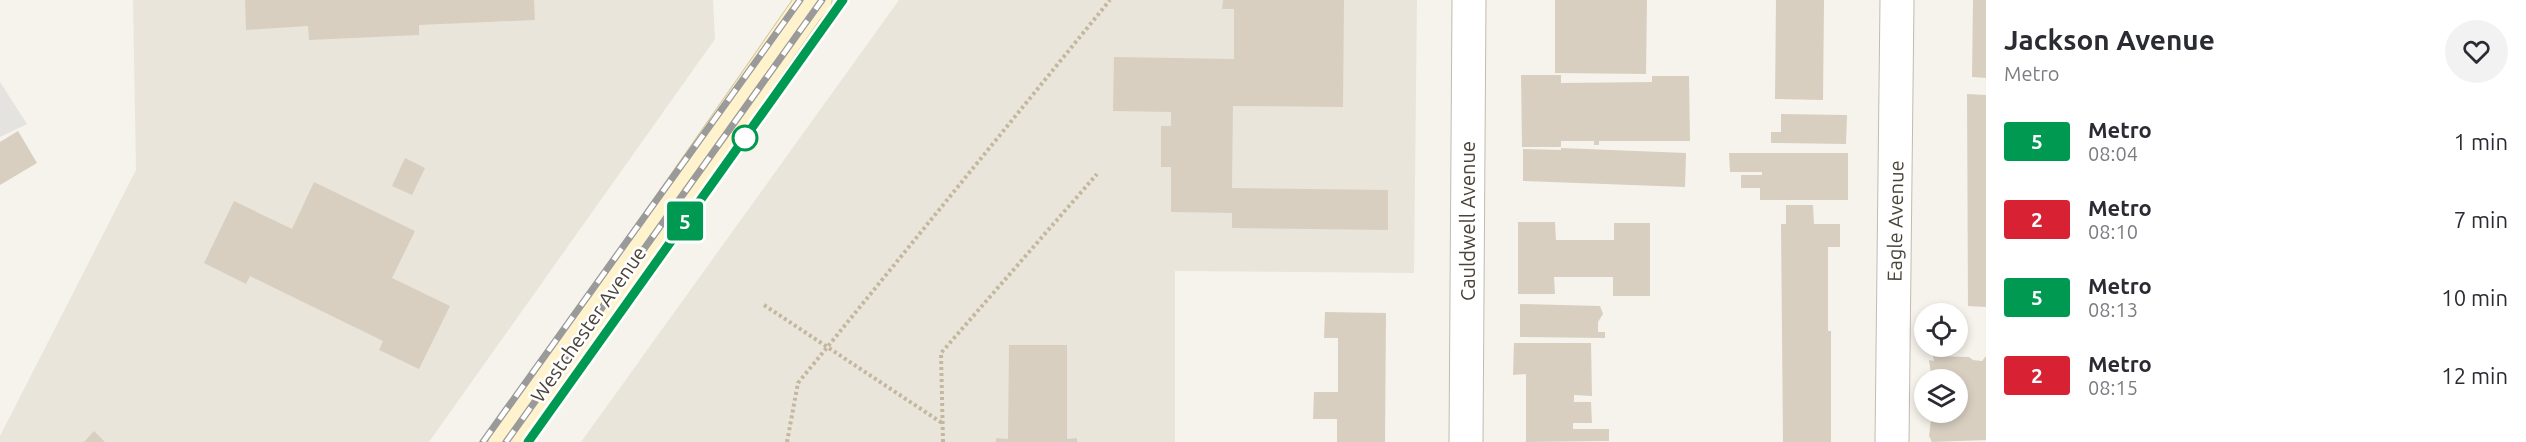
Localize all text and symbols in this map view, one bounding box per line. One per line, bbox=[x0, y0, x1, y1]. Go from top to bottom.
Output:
button: heart bbox=[2445, 20, 2508, 83]
text: Jackson Avenue bbox=[2004, 24, 2215, 55]
text: Metro bbox=[2004, 62, 2060, 85]
text: Metro bbox=[2088, 117, 2152, 142]
unlabelled marker bbox=[732, 125, 758, 151]
text: 5 bbox=[2031, 129, 2043, 153]
text: 1 min bbox=[2454, 129, 2508, 154]
street label: Cauldwell Avenue bbox=[1456, 141, 1479, 301]
text: 08:04 bbox=[2088, 142, 2138, 165]
street label: Eagle Avenue bbox=[1882, 160, 1908, 282]
text: Metro bbox=[2088, 195, 2152, 220]
line badge: 5 bbox=[666, 202, 704, 240]
text: 2 bbox=[2031, 207, 2043, 231]
text: 7 min bbox=[2454, 207, 2508, 232]
text: 5 bbox=[679, 209, 691, 233]
text: 08:10 bbox=[2088, 220, 2138, 243]
street label: Westchester Avenue bbox=[526, 242, 650, 406]
text: Metro bbox=[2088, 273, 2152, 298]
text: 5 bbox=[2031, 285, 2043, 309]
text: 10 min bbox=[2441, 285, 2508, 310]
text: 08:13 bbox=[2088, 298, 2138, 321]
map controls bbox=[1914, 303, 1968, 423]
button: locate bbox=[1914, 303, 1968, 357]
text: Metro bbox=[2088, 351, 2152, 376]
text: 2 bbox=[2031, 363, 2043, 387]
text: 12 min bbox=[2441, 363, 2508, 388]
button: layers bbox=[1914, 369, 1968, 423]
text: 08:15 bbox=[2088, 376, 2138, 399]

